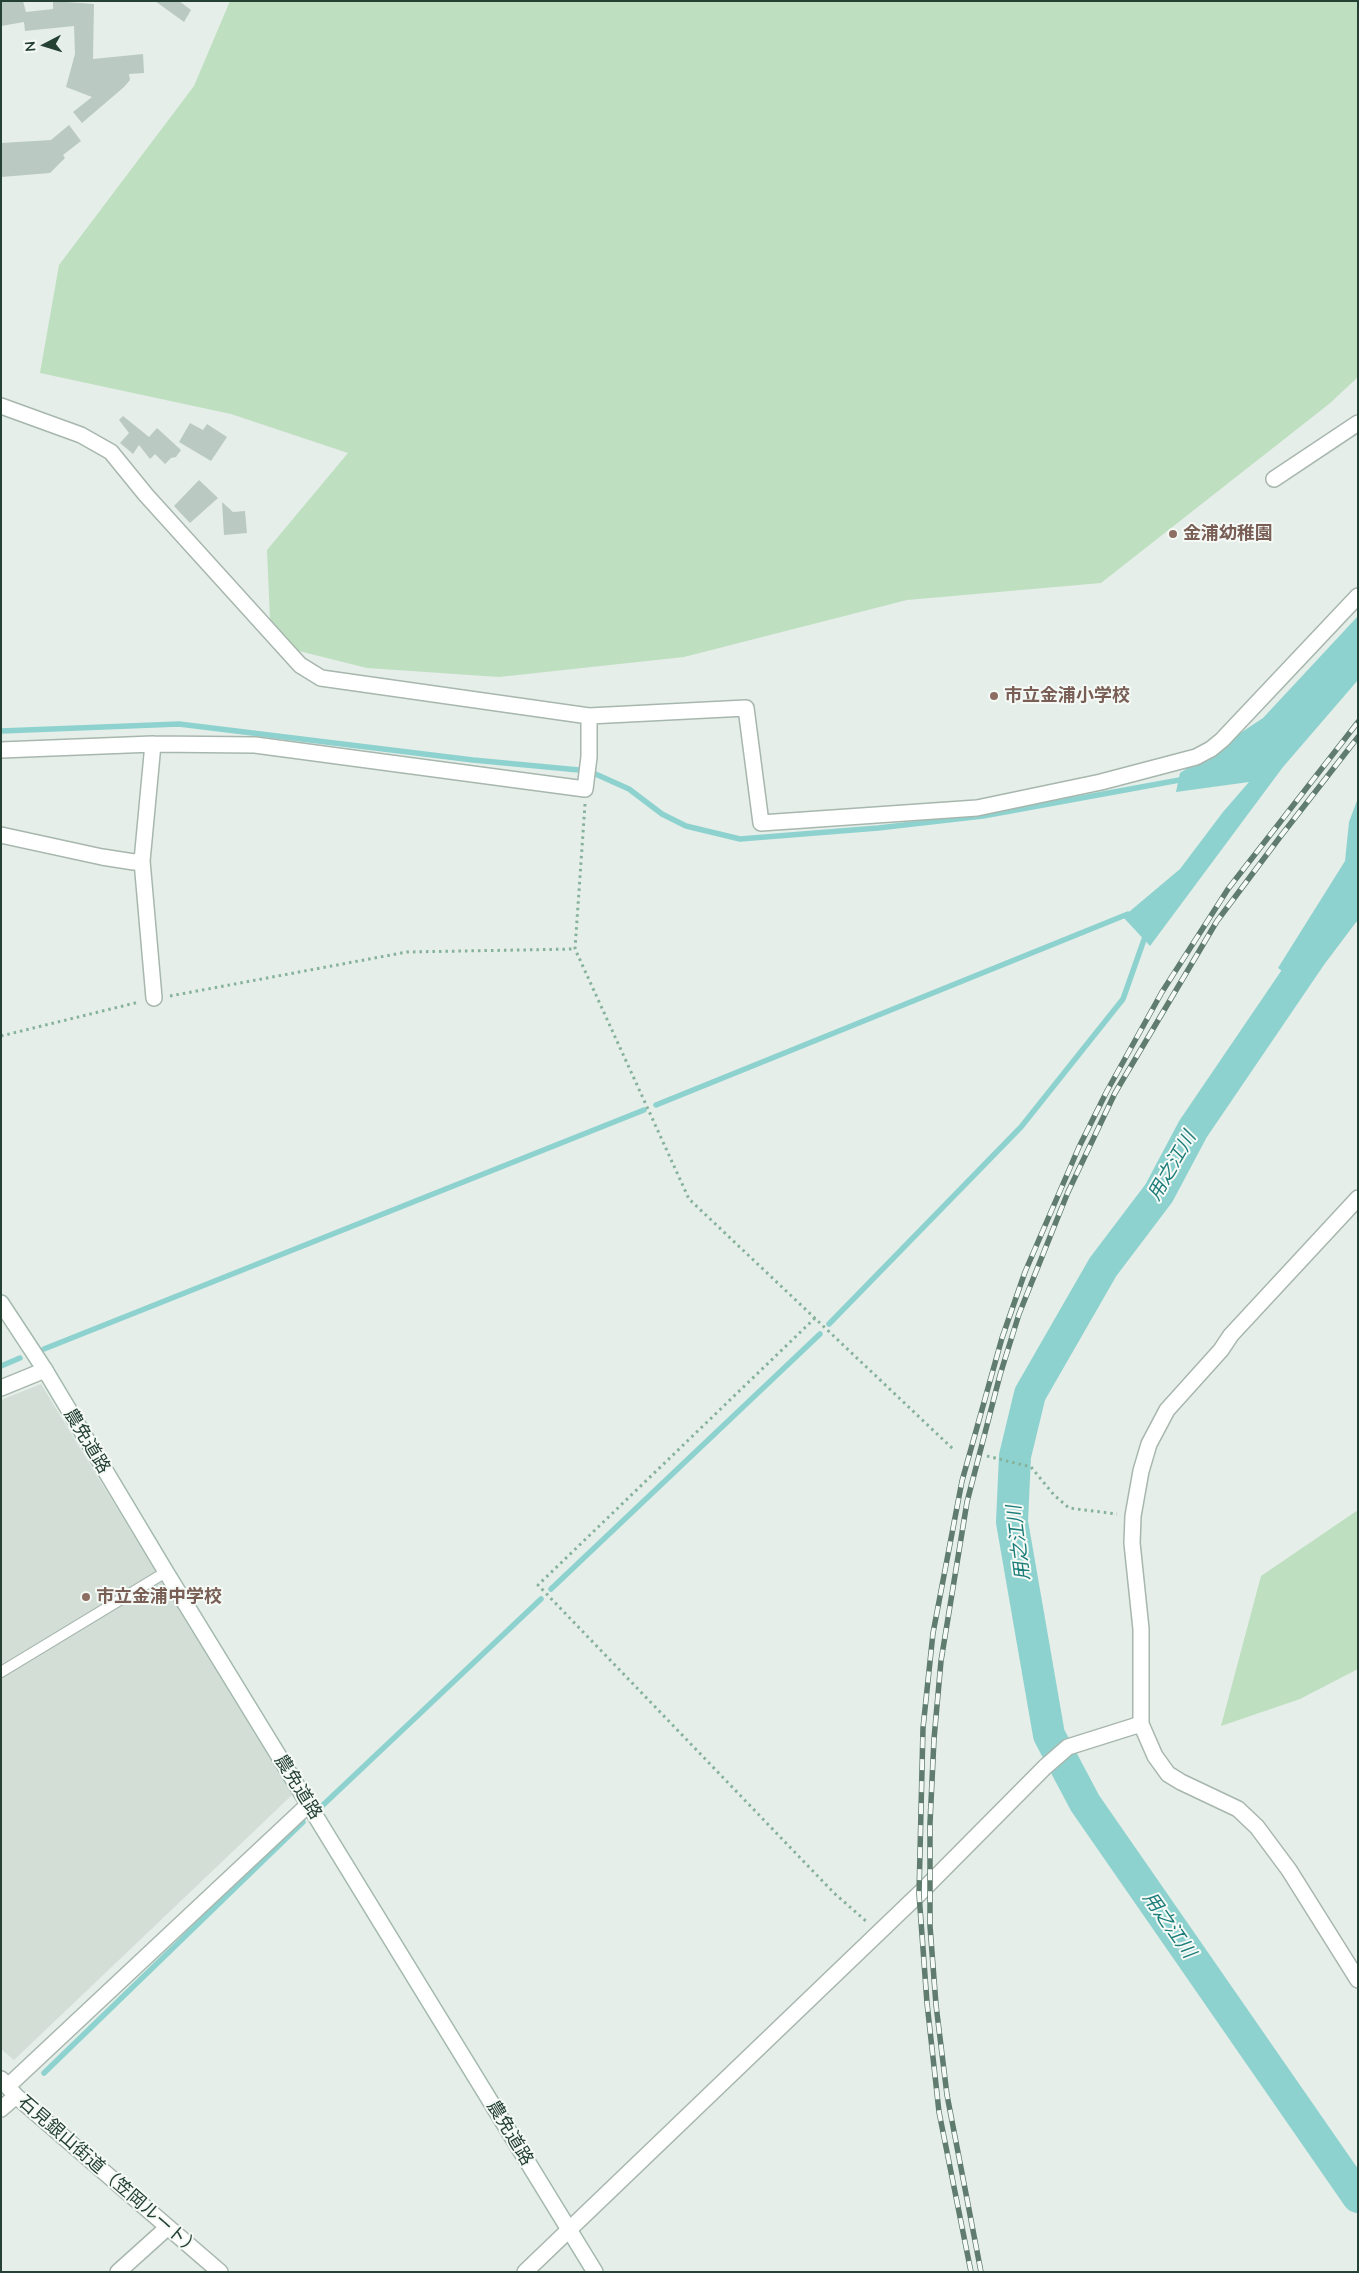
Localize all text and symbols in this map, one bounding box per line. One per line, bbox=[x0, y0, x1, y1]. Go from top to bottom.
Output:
north arrow bbox=[20, 20, 70, 70]
text: N bbox=[21, 40, 39, 52]
place label: 金浦幼稚園 bbox=[1183, 523, 1273, 545]
marker: 金浦幼稚園 bbox=[1167, 528, 1179, 540]
place label: 市立金浦小学校 bbox=[1004, 685, 1130, 707]
marker: 市立金浦小学校 bbox=[988, 690, 1000, 702]
water label: 用之江川 bbox=[1143, 1127, 1201, 1205]
street label: 農免道路 bbox=[59, 1405, 115, 1477]
water label: 用之江川 bbox=[1003, 1504, 1035, 1582]
place label: 市立金浦中学校 bbox=[96, 1586, 222, 1608]
marker: 市立金浦中学校 bbox=[80, 1591, 92, 1603]
street label: 農免道路 bbox=[270, 1751, 326, 1823]
water label: 用之江川 bbox=[1138, 1887, 1200, 1963]
street label: 石見銀山街道（笠岡ルート） bbox=[14, 2091, 204, 2261]
street label: 農免道路 bbox=[482, 2097, 538, 2169]

